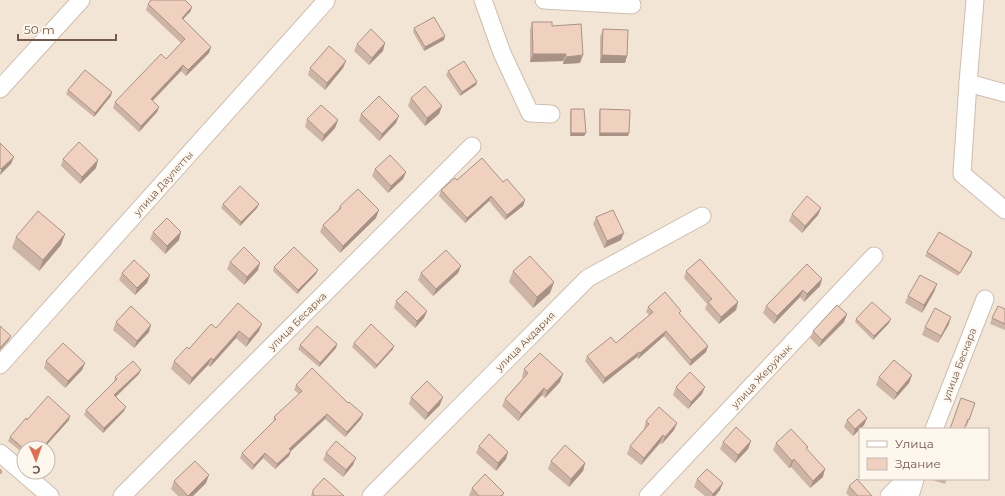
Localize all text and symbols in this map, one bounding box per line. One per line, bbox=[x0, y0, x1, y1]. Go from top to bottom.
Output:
scale bar bbox=[18, 16, 116, 42]
text: 50 m bbox=[24, 22, 55, 37]
street label: улица Даулетты bbox=[130, 148, 196, 219]
street label: улица Бесарка bbox=[265, 289, 329, 354]
street label: улица Акдария bbox=[492, 309, 558, 375]
street label: улица Бескара bbox=[939, 326, 979, 403]
street label: улица Жеруйык bbox=[728, 342, 794, 412]
legend bbox=[859, 428, 989, 480]
text: Улица bbox=[895, 436, 934, 451]
north arrow bbox=[16, 440, 56, 480]
text: Здание bbox=[895, 456, 941, 471]
text: С bbox=[32, 463, 41, 477]

